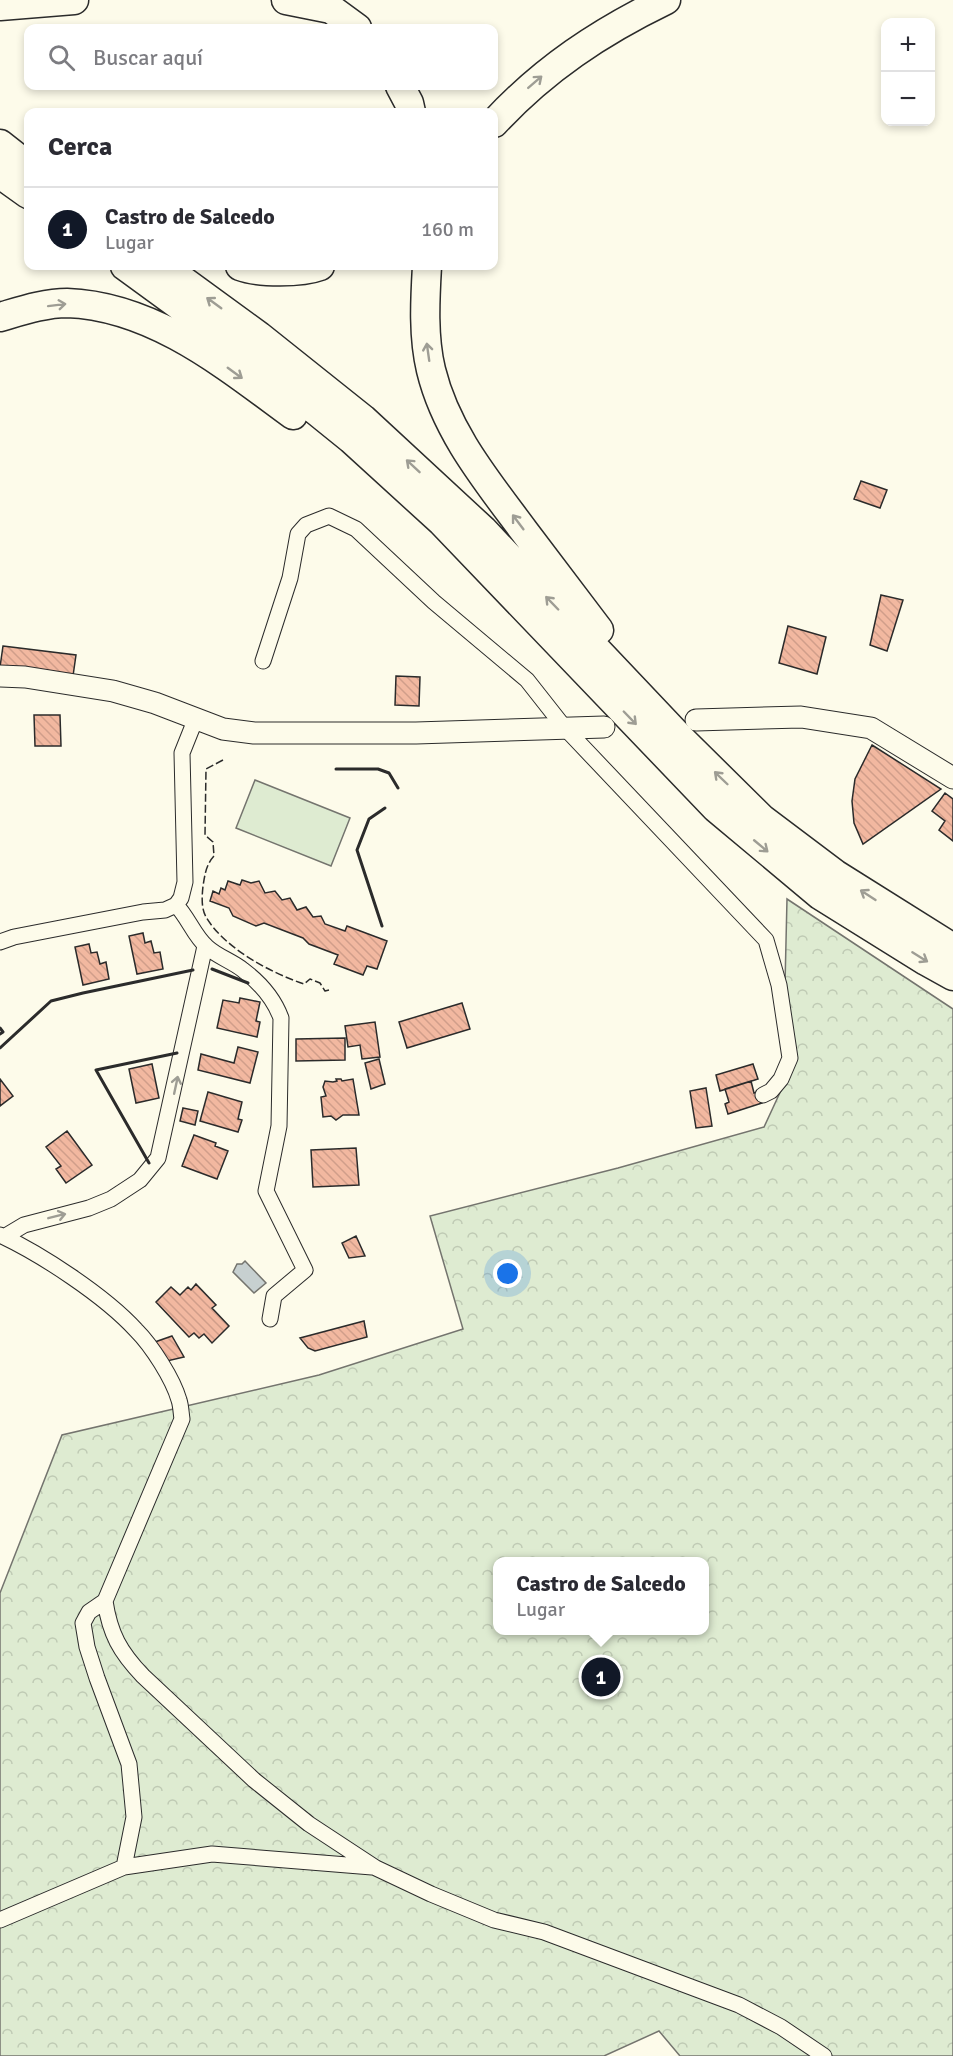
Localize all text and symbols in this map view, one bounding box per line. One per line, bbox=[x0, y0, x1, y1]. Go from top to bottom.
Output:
map controls bbox=[881, 18, 935, 126]
button: + bbox=[881, 18, 935, 72]
search box bbox=[24, 24, 498, 90]
icon: search bbox=[45, 41, 78, 74]
text: Buscar aquí bbox=[93, 44, 203, 71]
button: − bbox=[881, 72, 935, 126]
one-way arrow bbox=[527, 75, 542, 89]
text: Cerca bbox=[48, 131, 112, 163]
text: Castro de Salcedo bbox=[105, 203, 275, 230]
text: 1 bbox=[62, 217, 73, 242]
text: 160 m bbox=[421, 217, 474, 242]
text: Lugar bbox=[105, 230, 154, 255]
one-way arrow bbox=[206, 297, 222, 310]
one-way arrow bbox=[46, 299, 66, 310]
one-way arrow bbox=[423, 343, 434, 363]
one-way arrow bbox=[227, 367, 243, 379]
one-way arrow bbox=[406, 459, 421, 473]
one-way arrow bbox=[511, 515, 524, 531]
one-way arrow bbox=[545, 596, 559, 611]
one-way arrow bbox=[623, 710, 637, 725]
one-way arrow bbox=[713, 771, 728, 786]
one-way arrow bbox=[753, 839, 769, 852]
one-way arrow bbox=[860, 888, 877, 900]
one-way arrow bbox=[911, 952, 928, 964]
one-way arrow bbox=[171, 1075, 182, 1095]
one-way arrow bbox=[48, 1209, 67, 1221]
your location bbox=[493, 1259, 522, 1288]
popup bbox=[493, 1557, 709, 1635]
text: Castro de Salcedo bbox=[516, 1570, 686, 1597]
text: Lugar bbox=[516, 1597, 565, 1622]
pin: 1 bbox=[582, 1654, 620, 1700]

